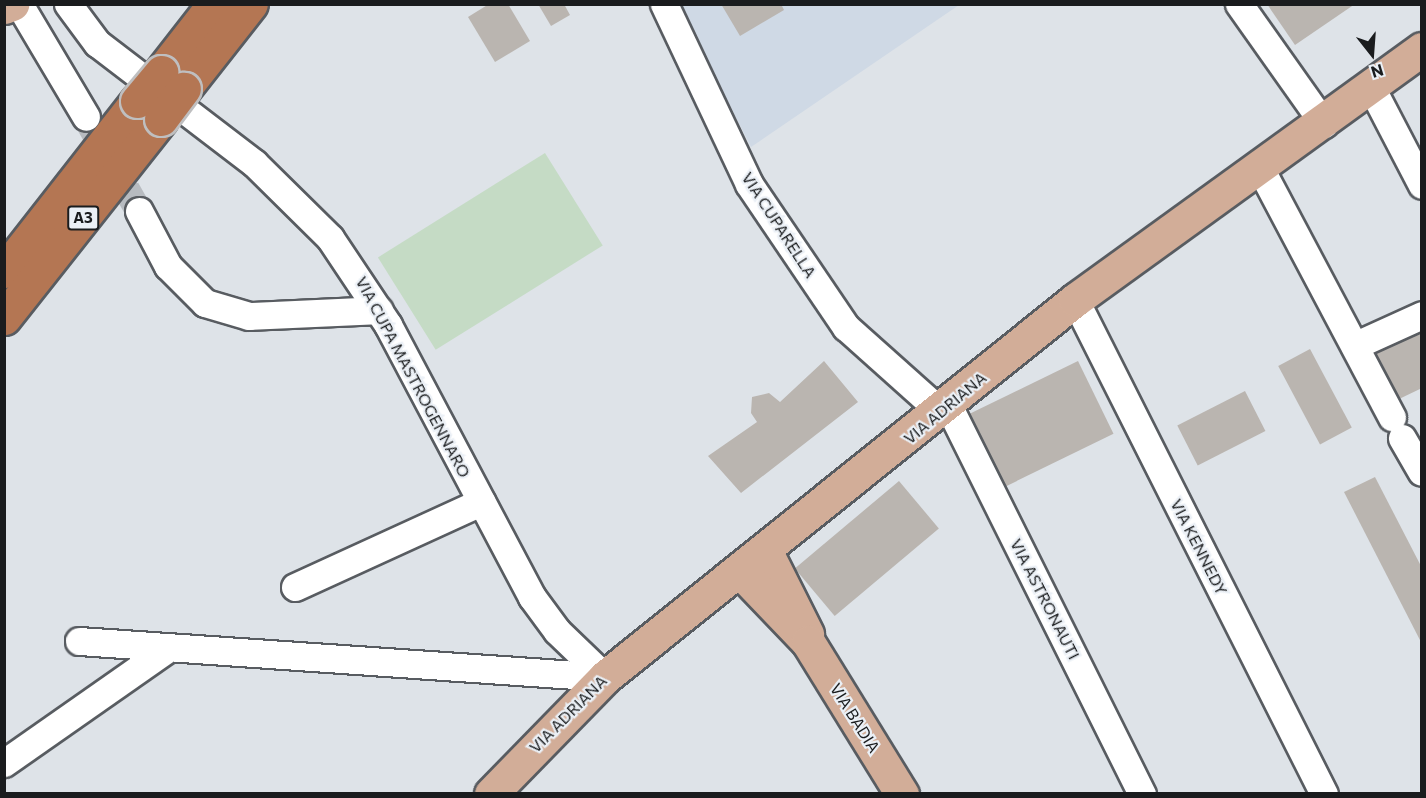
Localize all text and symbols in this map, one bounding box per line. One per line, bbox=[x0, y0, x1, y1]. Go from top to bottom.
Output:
north arrow bbox=[1342, 24, 1402, 84]
text: N bbox=[1369, 61, 1386, 83]
street label: VIA CUPARELLA bbox=[738, 169, 820, 281]
road number: A3 bbox=[66, 206, 100, 230]
street label: VIA CUPA MASTROGENNARO bbox=[352, 273, 474, 481]
street label: VIA ADRIANA bbox=[900, 368, 990, 448]
street label: VIA KENNEDY bbox=[1167, 496, 1231, 598]
street label: VIA ASTRONAUTI bbox=[1006, 536, 1084, 662]
street label: VIA ADRIANA bbox=[525, 671, 611, 757]
street label: VIA BADIA bbox=[826, 680, 884, 756]

